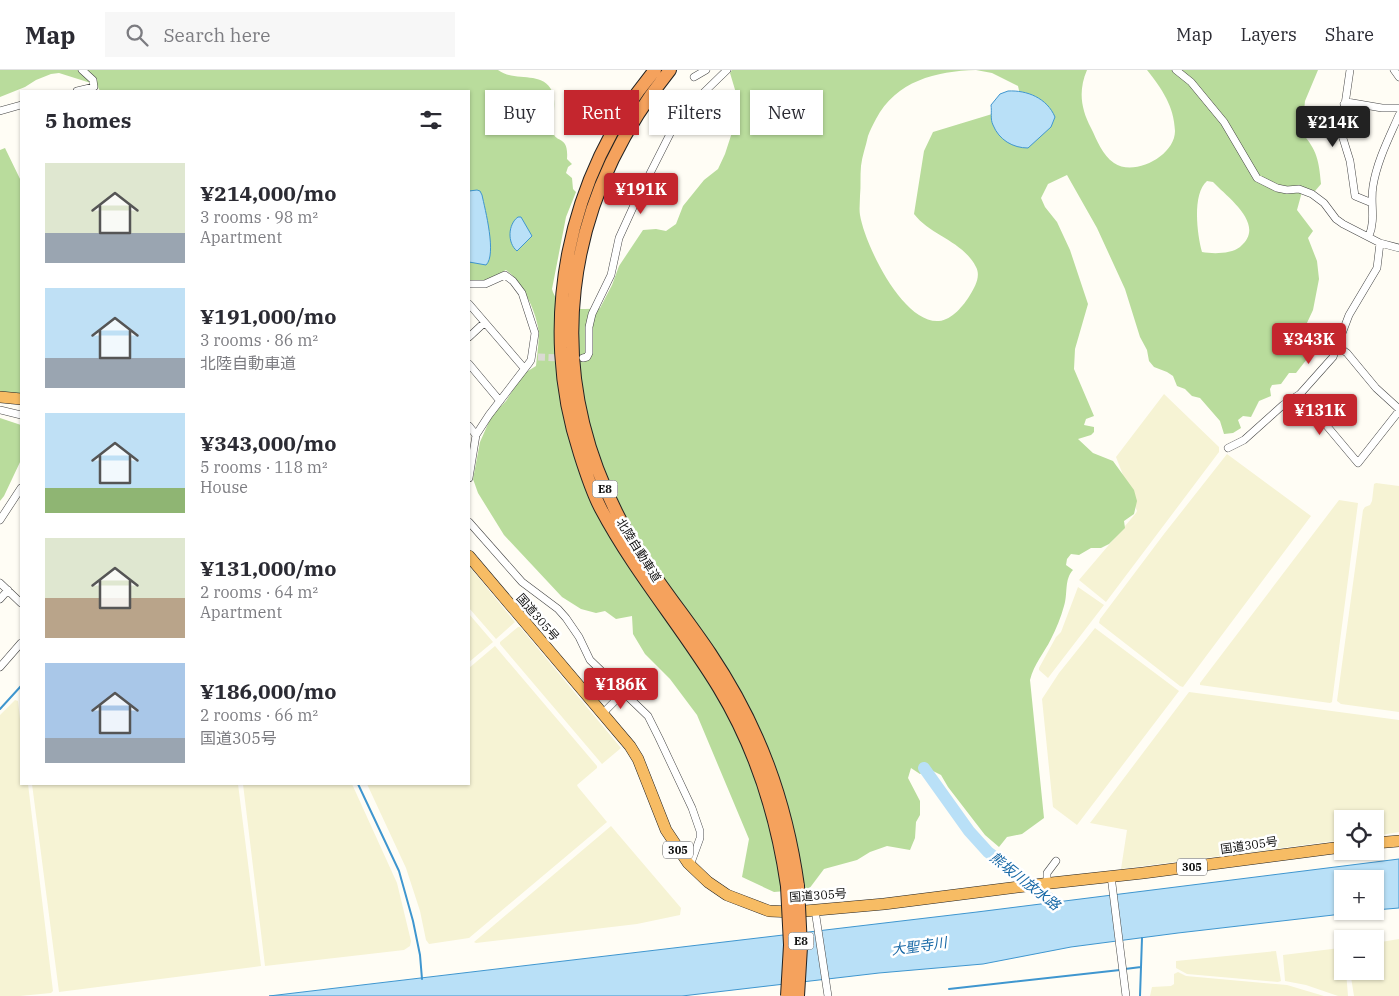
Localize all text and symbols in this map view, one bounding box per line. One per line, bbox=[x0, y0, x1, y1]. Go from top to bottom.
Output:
search box bbox=[105, 12, 455, 57]
text: Map bbox=[25, 19, 75, 51]
icon: search bbox=[123, 21, 151, 49]
text: Search here bbox=[163, 23, 270, 47]
text: Map bbox=[1176, 23, 1213, 46]
text: Layers bbox=[1241, 23, 1297, 46]
text: Share bbox=[1325, 23, 1374, 46]
chip: Buy bbox=[485, 90, 554, 135]
chip: Rent bbox=[564, 90, 639, 135]
chip: Filters bbox=[649, 90, 740, 135]
chip: New bbox=[750, 90, 823, 135]
text: 5 homes bbox=[45, 106, 131, 134]
icon: filters bbox=[417, 106, 445, 134]
pin: ¥214K bbox=[1298, 106, 1368, 148]
text: ¥214K bbox=[1307, 112, 1359, 132]
pin: ¥191K bbox=[606, 172, 676, 215]
text: ¥214,000/mo bbox=[200, 179, 336, 207]
text: ¥191K bbox=[615, 179, 667, 199]
icon: home bbox=[85, 183, 145, 243]
text: 3 rooms · 98 m² bbox=[200, 207, 318, 227]
text: Apartment bbox=[200, 227, 282, 247]
text: ¥191,000/mo bbox=[200, 302, 336, 330]
icon: home bbox=[85, 308, 145, 368]
pin: ¥343K bbox=[1274, 322, 1344, 365]
text: ¥343K bbox=[1283, 329, 1335, 349]
text: 3 rooms · 86 m² bbox=[200, 330, 318, 350]
text: 北陸自動車道 bbox=[200, 353, 296, 373]
pin: ¥131K bbox=[1285, 394, 1355, 436]
text: ¥131K bbox=[1294, 400, 1346, 420]
text: ¥343,000/mo bbox=[200, 429, 336, 457]
icon: home bbox=[85, 433, 145, 493]
text: 5 rooms · 118 m² bbox=[200, 457, 328, 477]
text: House bbox=[200, 477, 248, 497]
road number: E8 bbox=[592, 480, 618, 498]
street label: 北陸自動車道 bbox=[614, 515, 664, 585]
text: ¥131,000/mo bbox=[200, 554, 336, 582]
icon: home bbox=[85, 558, 145, 618]
text: 2 rooms · 64 m² bbox=[200, 582, 318, 602]
street label: 国道305号 bbox=[513, 590, 563, 644]
text: Apartment bbox=[200, 602, 282, 622]
pin: ¥186K bbox=[586, 668, 656, 710]
text: ¥186K bbox=[595, 674, 647, 694]
text: ¥186,000/mo bbox=[200, 677, 336, 705]
icon: home bbox=[85, 683, 145, 743]
text: 2 rooms · 66 m² bbox=[200, 705, 318, 725]
text: 国道305号 bbox=[200, 728, 277, 748]
map controls bbox=[1334, 810, 1384, 980]
button: locate bbox=[1334, 810, 1384, 860]
street label: 国道305号 bbox=[1219, 834, 1279, 856]
road number: 305 bbox=[663, 842, 693, 858]
water label: 熊坂川放水路 bbox=[986, 848, 1064, 915]
road number: 305 bbox=[1177, 859, 1207, 876]
button: + bbox=[1334, 870, 1384, 920]
street label: 国道305号 bbox=[789, 886, 847, 904]
button: − bbox=[1334, 930, 1384, 980]
road number: E8 bbox=[788, 932, 814, 949]
water label: 大聖寺川 bbox=[890, 933, 950, 959]

